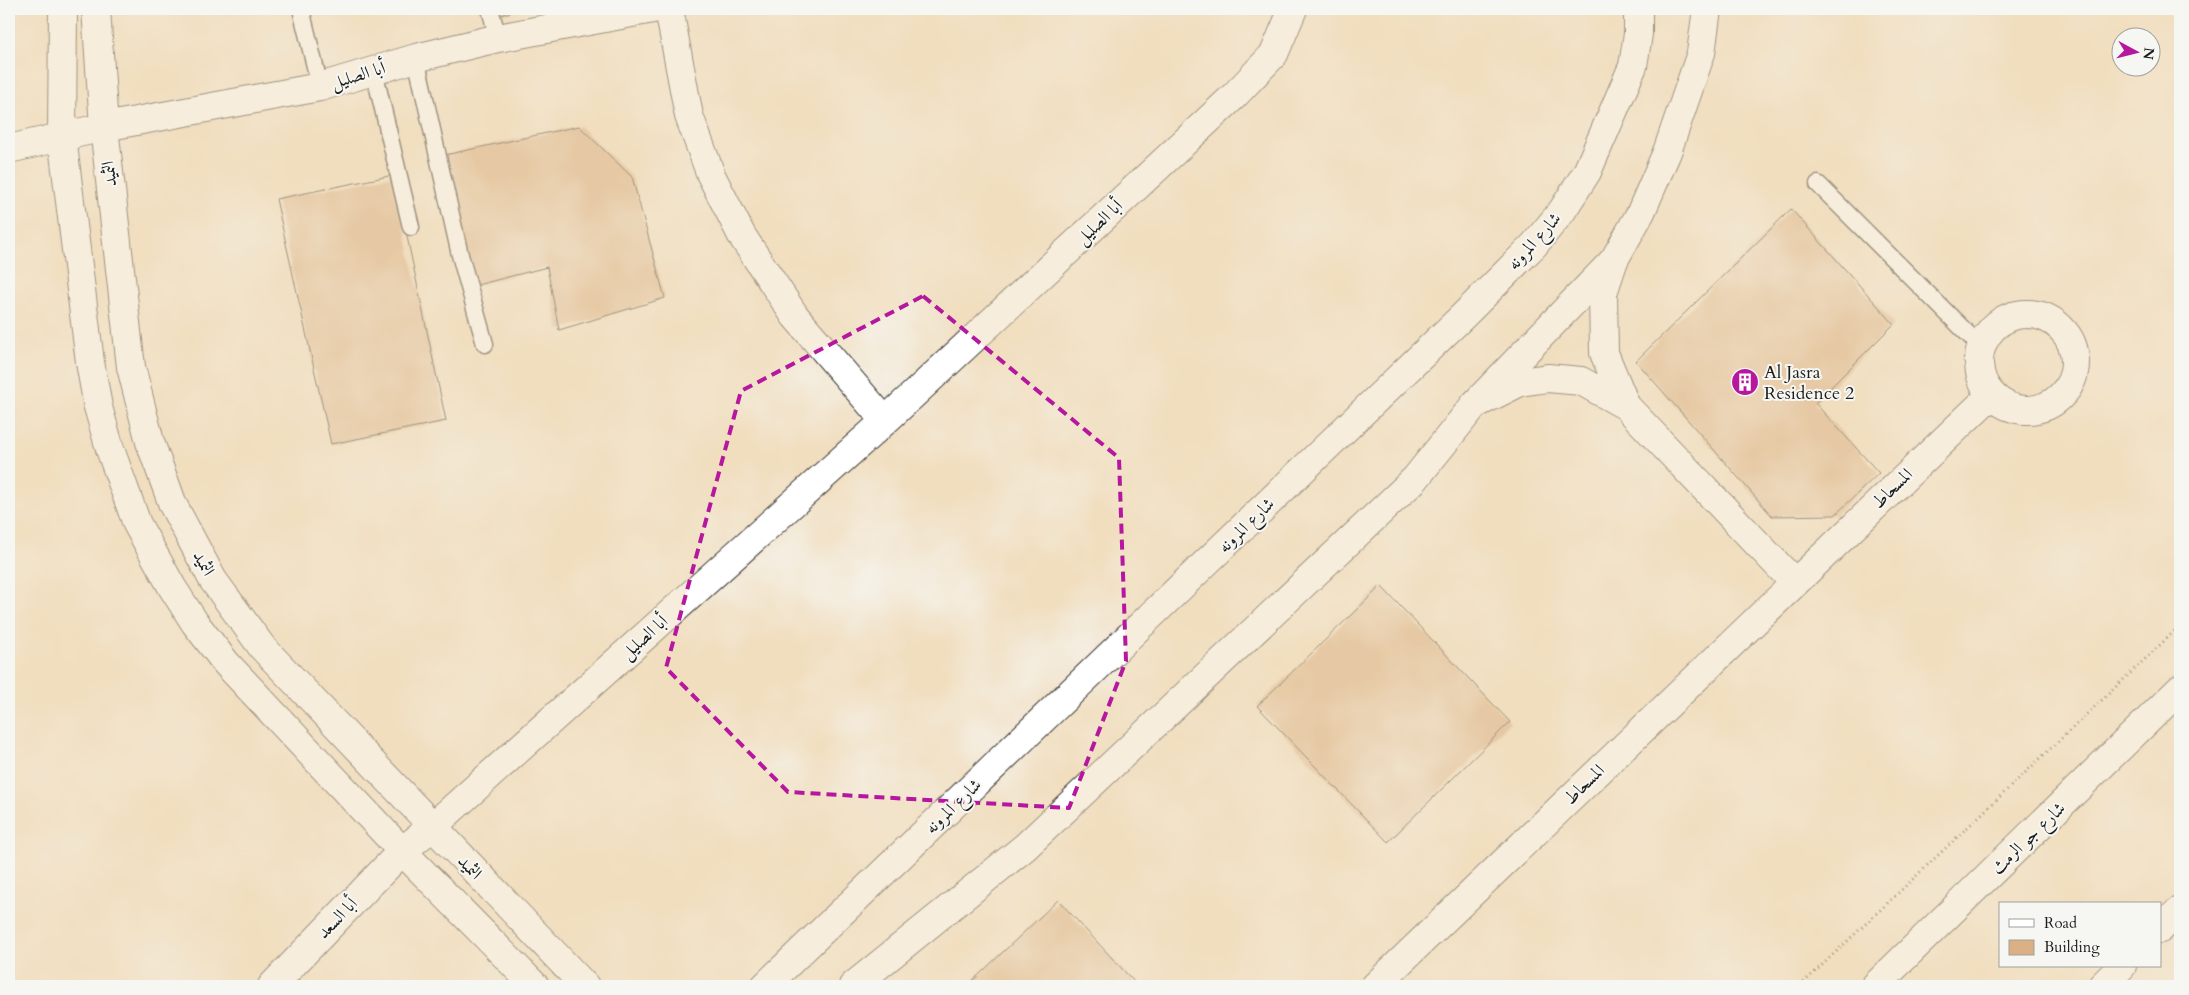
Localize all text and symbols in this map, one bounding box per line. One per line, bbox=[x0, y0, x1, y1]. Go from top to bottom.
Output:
north arrow bbox=[2112, 28, 2162, 78]
text: N bbox=[2138, 46, 2159, 61]
street label: أبا الصليل bbox=[327, 54, 389, 96]
street label: الثميد bbox=[96, 160, 123, 188]
street label: أبا الصليل bbox=[1070, 193, 1129, 251]
street label: شارع المرونه bbox=[1502, 207, 1569, 277]
place label: Al Jasra Residence 2 bbox=[1764, 360, 1854, 406]
building icon: Al Jasra Residence 2 bbox=[1730, 367, 1760, 397]
street label: المسحاط bbox=[1866, 462, 1919, 514]
street label: شارع المرونه bbox=[1212, 492, 1282, 560]
street label: الثميد bbox=[186, 546, 221, 581]
street label: أبا الصليل bbox=[614, 608, 674, 665]
street label: المسحاط bbox=[1558, 758, 1611, 810]
street label: شارع المرونه bbox=[919, 773, 989, 841]
street label: شارع جو الرمث bbox=[1986, 796, 2073, 882]
street label: الثميد bbox=[452, 849, 488, 885]
street label: أبا السعد bbox=[311, 891, 364, 945]
legend bbox=[1999, 902, 2162, 968]
text: Road bbox=[2044, 913, 2077, 933]
text: Building bbox=[2044, 937, 2100, 957]

